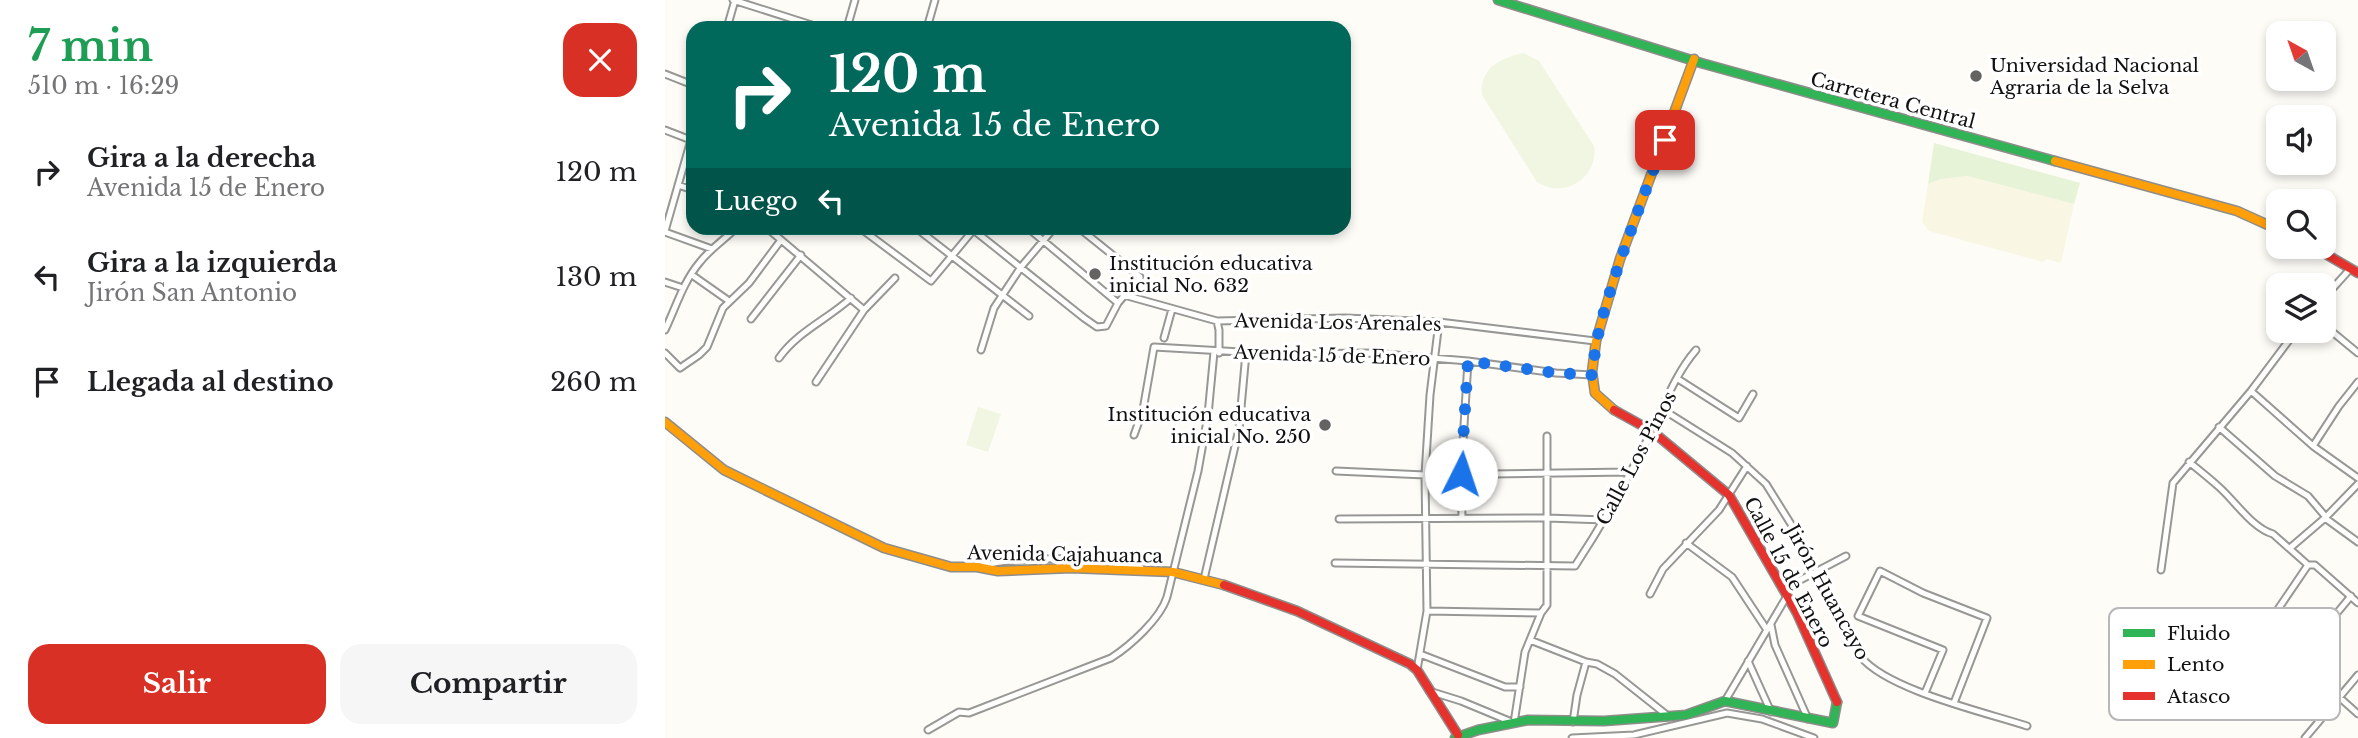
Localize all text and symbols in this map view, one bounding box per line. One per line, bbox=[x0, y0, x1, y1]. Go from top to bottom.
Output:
text: 7 min bbox=[28, 20, 153, 72]
north arrow bbox=[2266, 21, 2336, 91]
map controls bbox=[2266, 21, 2336, 343]
button: close bbox=[563, 23, 637, 97]
text: 120 m bbox=[829, 44, 987, 105]
icon: right bbox=[714, 49, 805, 140]
place label: Universidad Nacional Agraria de la Selva bbox=[1989, 54, 2199, 99]
street label: Carretera Central bbox=[1808, 67, 1978, 134]
marker: Universidad Nacional Agraria de la Selva bbox=[1968, 68, 1984, 84]
text: 510 m · 16:29 bbox=[28, 72, 179, 100]
text: Avenida 15 de Enero bbox=[829, 105, 1160, 145]
button: sound bbox=[2266, 105, 2336, 175]
pin bbox=[1635, 110, 1695, 170]
icon: arrive bbox=[1646, 121, 1684, 159]
text: Gira a la derecha bbox=[87, 142, 316, 174]
icon: right bbox=[28, 153, 66, 191]
text: 120 m bbox=[555, 156, 637, 188]
text: Avenida 15 de Enero bbox=[87, 174, 325, 202]
icon: left bbox=[812, 182, 850, 220]
text: Luego bbox=[714, 185, 798, 217]
button: search bbox=[2266, 189, 2336, 259]
text: Gira a la izquierda bbox=[87, 247, 337, 279]
place label: Institución educativa inicial No. 632 bbox=[1109, 252, 1313, 297]
icon: left bbox=[28, 258, 66, 296]
text: 130 m bbox=[555, 261, 637, 293]
marker: Institución educativa inicial No. 632 bbox=[1087, 266, 1103, 282]
button: layers bbox=[2266, 273, 2336, 343]
text: Jirón San Antonio bbox=[87, 279, 297, 307]
street label: Avenida Los Arenales bbox=[1233, 309, 1442, 336]
street label: Avenida 15 de Enero bbox=[1232, 341, 1431, 370]
icon: arrive bbox=[28, 363, 66, 401]
text: Llegada al destino bbox=[87, 366, 334, 398]
text: 260 m bbox=[550, 366, 637, 398]
street label: Calle Los Pinos bbox=[1591, 387, 1681, 529]
place label: Institución educativa inicial No. 250 bbox=[1108, 403, 1311, 448]
marker: Institución educativa inicial No. 250 bbox=[1317, 417, 1333, 433]
position arrow bbox=[1424, 437, 1498, 511]
street label: Calle 15 de Enero bbox=[1739, 493, 1838, 652]
street label: Jirón Huancayo bbox=[1779, 518, 1874, 664]
street label: Avenida Cajahuanca bbox=[966, 541, 1164, 568]
legend bbox=[2109, 608, 2340, 720]
text: Fluido bbox=[2167, 622, 2230, 645]
button: Salir bbox=[28, 644, 326, 724]
button: Compartir bbox=[340, 644, 637, 724]
text: Lento bbox=[2167, 653, 2224, 676]
text: Atasco bbox=[2166, 685, 2231, 708]

